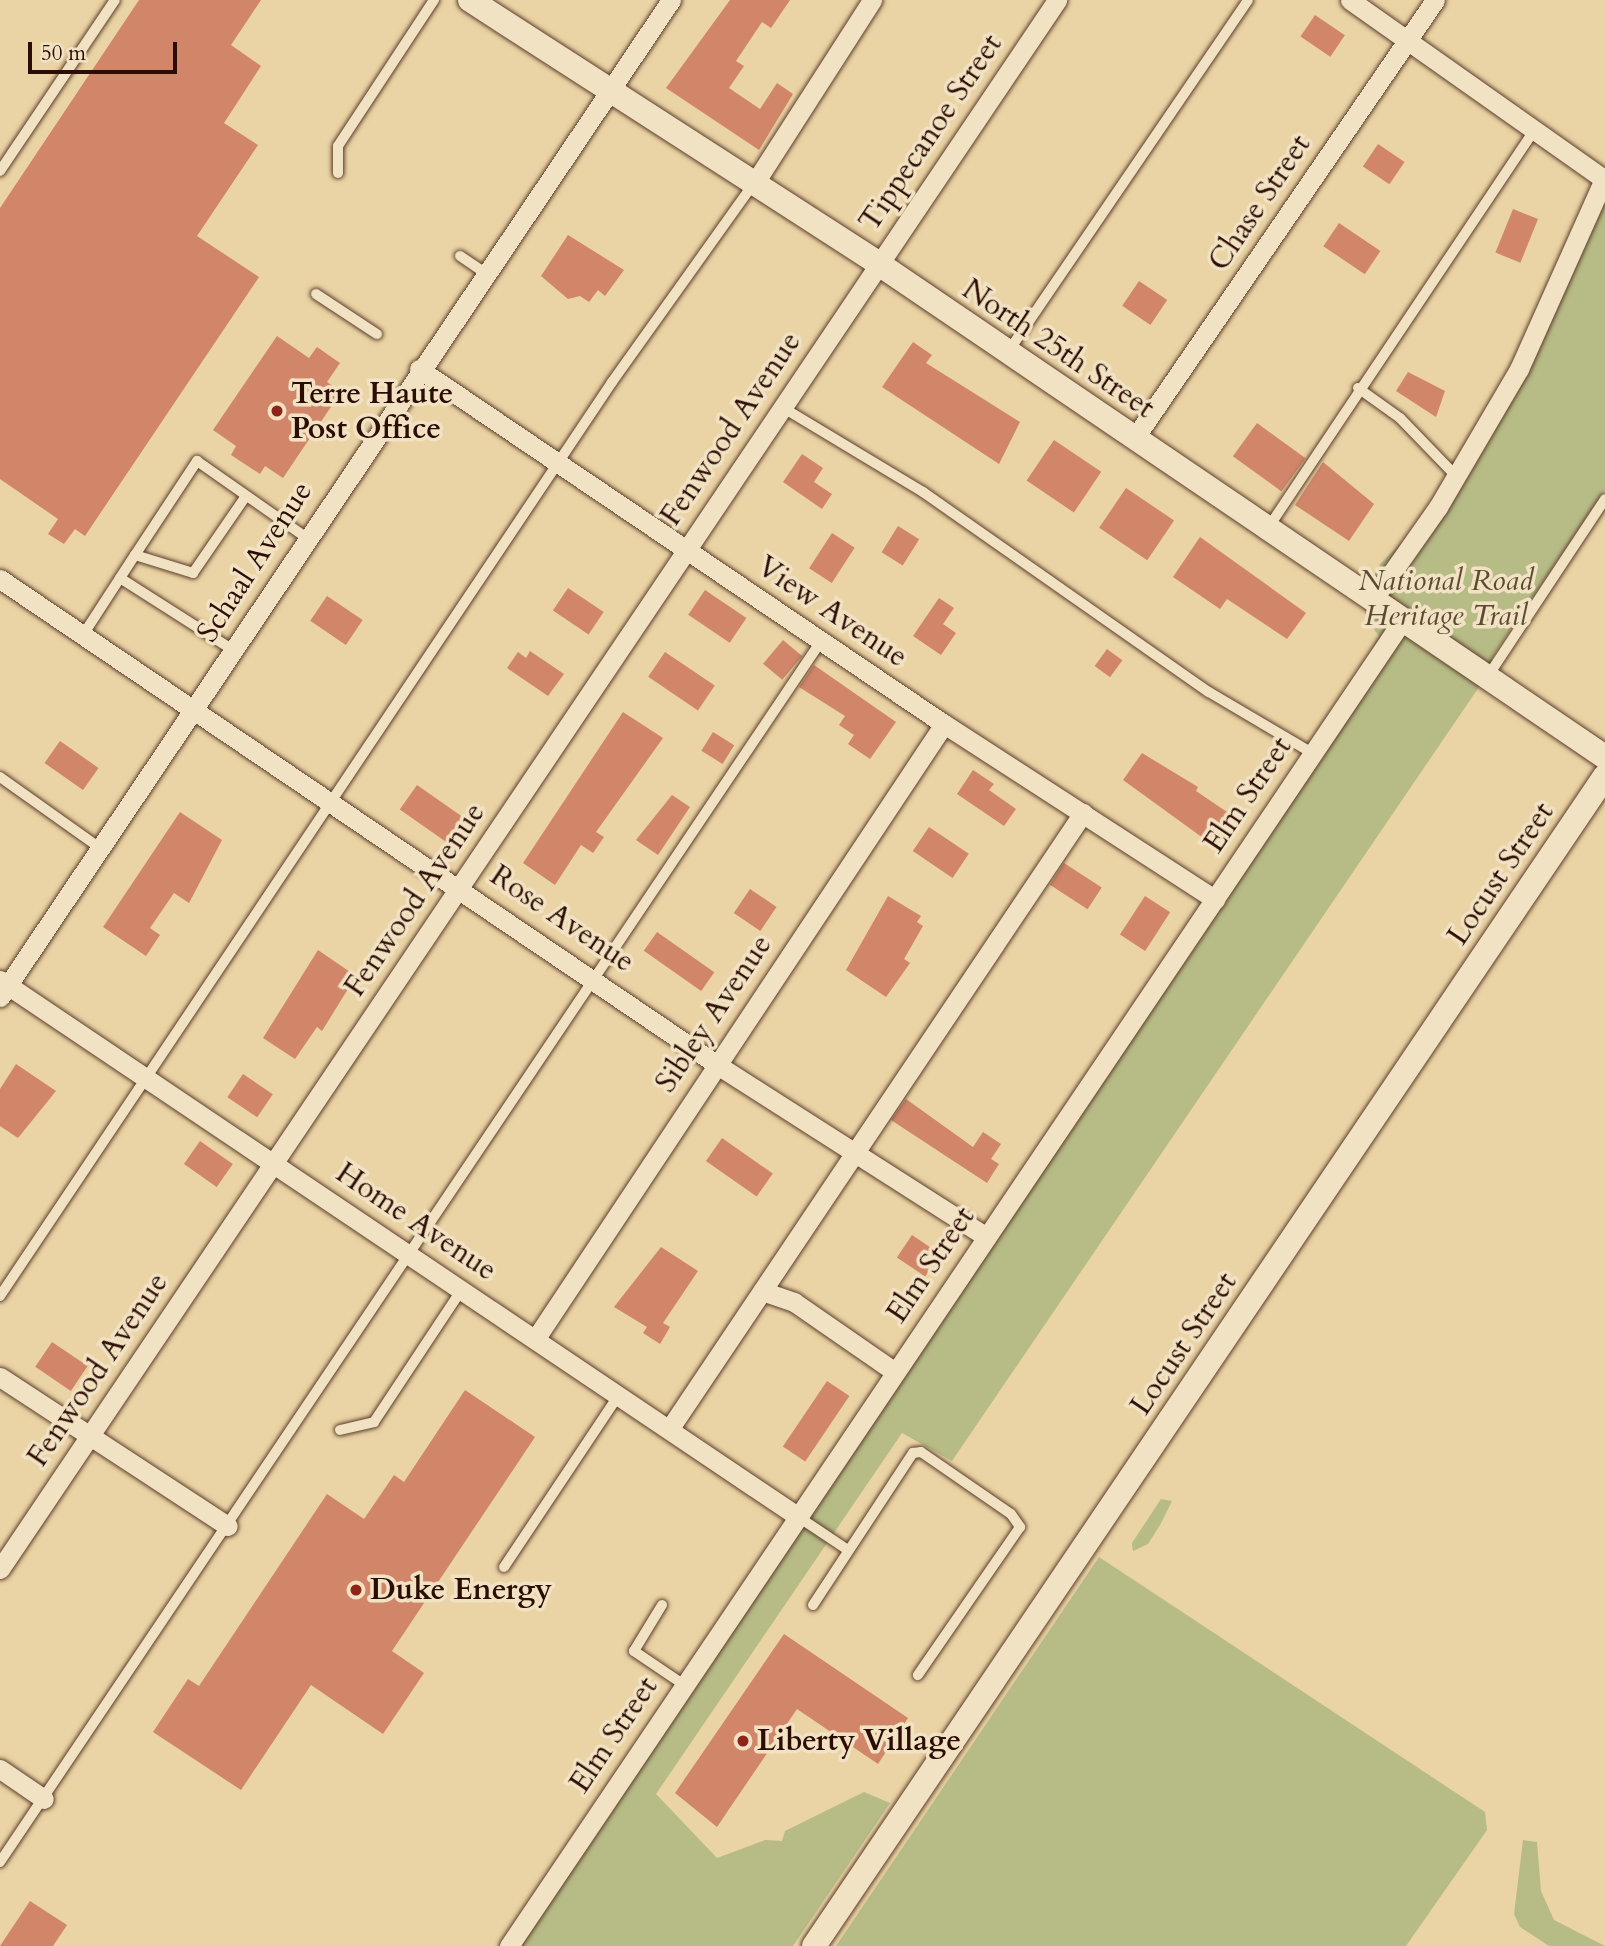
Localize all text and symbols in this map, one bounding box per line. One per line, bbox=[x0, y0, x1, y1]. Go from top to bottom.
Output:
scale bar bbox=[32, 28, 180, 72]
street label: Tippecanoe Street bbox=[852, 28, 1010, 238]
text: 50 m bbox=[41, 39, 86, 68]
street label: Chase Street bbox=[1201, 128, 1319, 278]
street label: North 25th Street bbox=[955, 272, 1161, 426]
street label: Fenwood Avenue bbox=[653, 325, 809, 533]
place label: Terre Haute Post Office bbox=[291, 376, 453, 446]
marker: Terre Haute Post Office bbox=[269, 403, 285, 419]
street label: Schaal Avenue bbox=[190, 475, 320, 649]
street label: View Avenue bbox=[750, 549, 914, 675]
park label: National Road Heritage Trail bbox=[1359, 563, 1533, 634]
street label: Elm Street bbox=[1196, 730, 1300, 860]
street label: Fenwood Avenue bbox=[337, 796, 493, 1004]
street label: Locust Street bbox=[1440, 796, 1562, 952]
street label: Rose Avenue bbox=[483, 858, 641, 980]
street label: Sibley Avenue bbox=[648, 928, 780, 1100]
street label: Home Avenue bbox=[329, 1155, 503, 1289]
street label: Elm Street bbox=[879, 1200, 983, 1330]
street label: Fenwood Avenue bbox=[20, 1266, 176, 1474]
street label: Locust Street bbox=[1123, 1266, 1245, 1422]
place label: Duke Energy bbox=[370, 1572, 552, 1608]
marker: Duke Energy bbox=[348, 1582, 364, 1598]
street label: Elm Street bbox=[562, 1670, 666, 1800]
place label: Liberty Village bbox=[757, 1723, 961, 1759]
marker: Liberty Village bbox=[735, 1733, 751, 1749]

